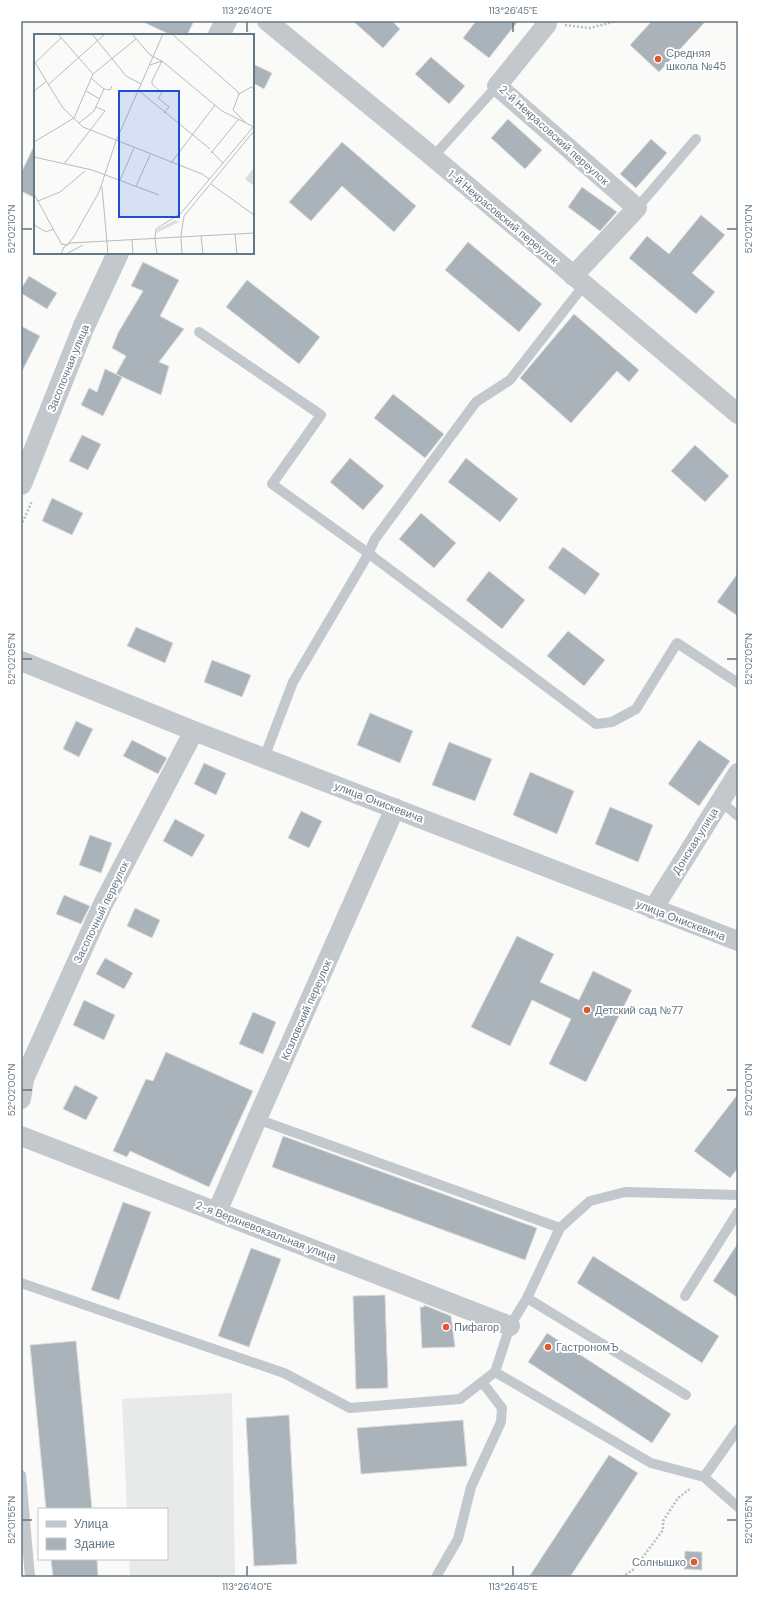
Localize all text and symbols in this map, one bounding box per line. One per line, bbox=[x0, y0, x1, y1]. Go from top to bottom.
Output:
text: 113°26'40"E bbox=[222, 4, 272, 17]
text: 113°26'45"E bbox=[488, 4, 538, 17]
inset map bbox=[34, 34, 254, 254]
place label: Средняя школа №45 bbox=[666, 46, 727, 73]
marker: Средняя школа №45 bbox=[653, 54, 663, 64]
street label: 2-й Некрасовский переулок bbox=[496, 82, 612, 188]
street label: 1-й Некрасовский переулок bbox=[445, 167, 561, 267]
text: 52°02'10"N bbox=[5, 204, 18, 254]
text: 52°02'10"N bbox=[742, 204, 755, 254]
street label: Засопочная улица bbox=[44, 321, 92, 414]
text: 52°02'05"N bbox=[5, 633, 18, 685]
text: 52°02'05"N bbox=[742, 633, 755, 685]
street label: улица Онискевича bbox=[332, 779, 426, 826]
street label: Донская улица bbox=[669, 805, 721, 877]
street label: Засопочный переулок bbox=[70, 858, 132, 965]
street label: улица Онискевича bbox=[634, 897, 728, 944]
street label: Козловский переулок bbox=[278, 958, 334, 1062]
place label: Детский сад №77 bbox=[595, 1003, 683, 1017]
marker: Детский сад №77 bbox=[582, 1005, 592, 1015]
text: 52°02'00"N bbox=[5, 1064, 18, 1116]
text: 52°02'00"N bbox=[742, 1064, 755, 1116]
street label: 2-я Верхневокзальная улица bbox=[194, 1198, 339, 1265]
place label: Пифагор bbox=[454, 1320, 499, 1334]
marker: Пифагор bbox=[441, 1322, 451, 1332]
place label: ГастрономЪ bbox=[556, 1340, 619, 1354]
marker: ГастрономЪ bbox=[543, 1342, 553, 1352]
text: 52°01'55"N bbox=[5, 1496, 18, 1544]
text: 52°01'55"N bbox=[742, 1496, 755, 1544]
legend bbox=[38, 1508, 168, 1560]
text: Улица bbox=[74, 1516, 108, 1532]
text: Здание bbox=[74, 1536, 115, 1552]
place label: Солнышко bbox=[632, 1555, 686, 1569]
marker: Солнышко bbox=[689, 1557, 699, 1567]
text: 113°26'40"E bbox=[222, 1580, 272, 1593]
text: 113°26'45"E bbox=[488, 1580, 538, 1593]

